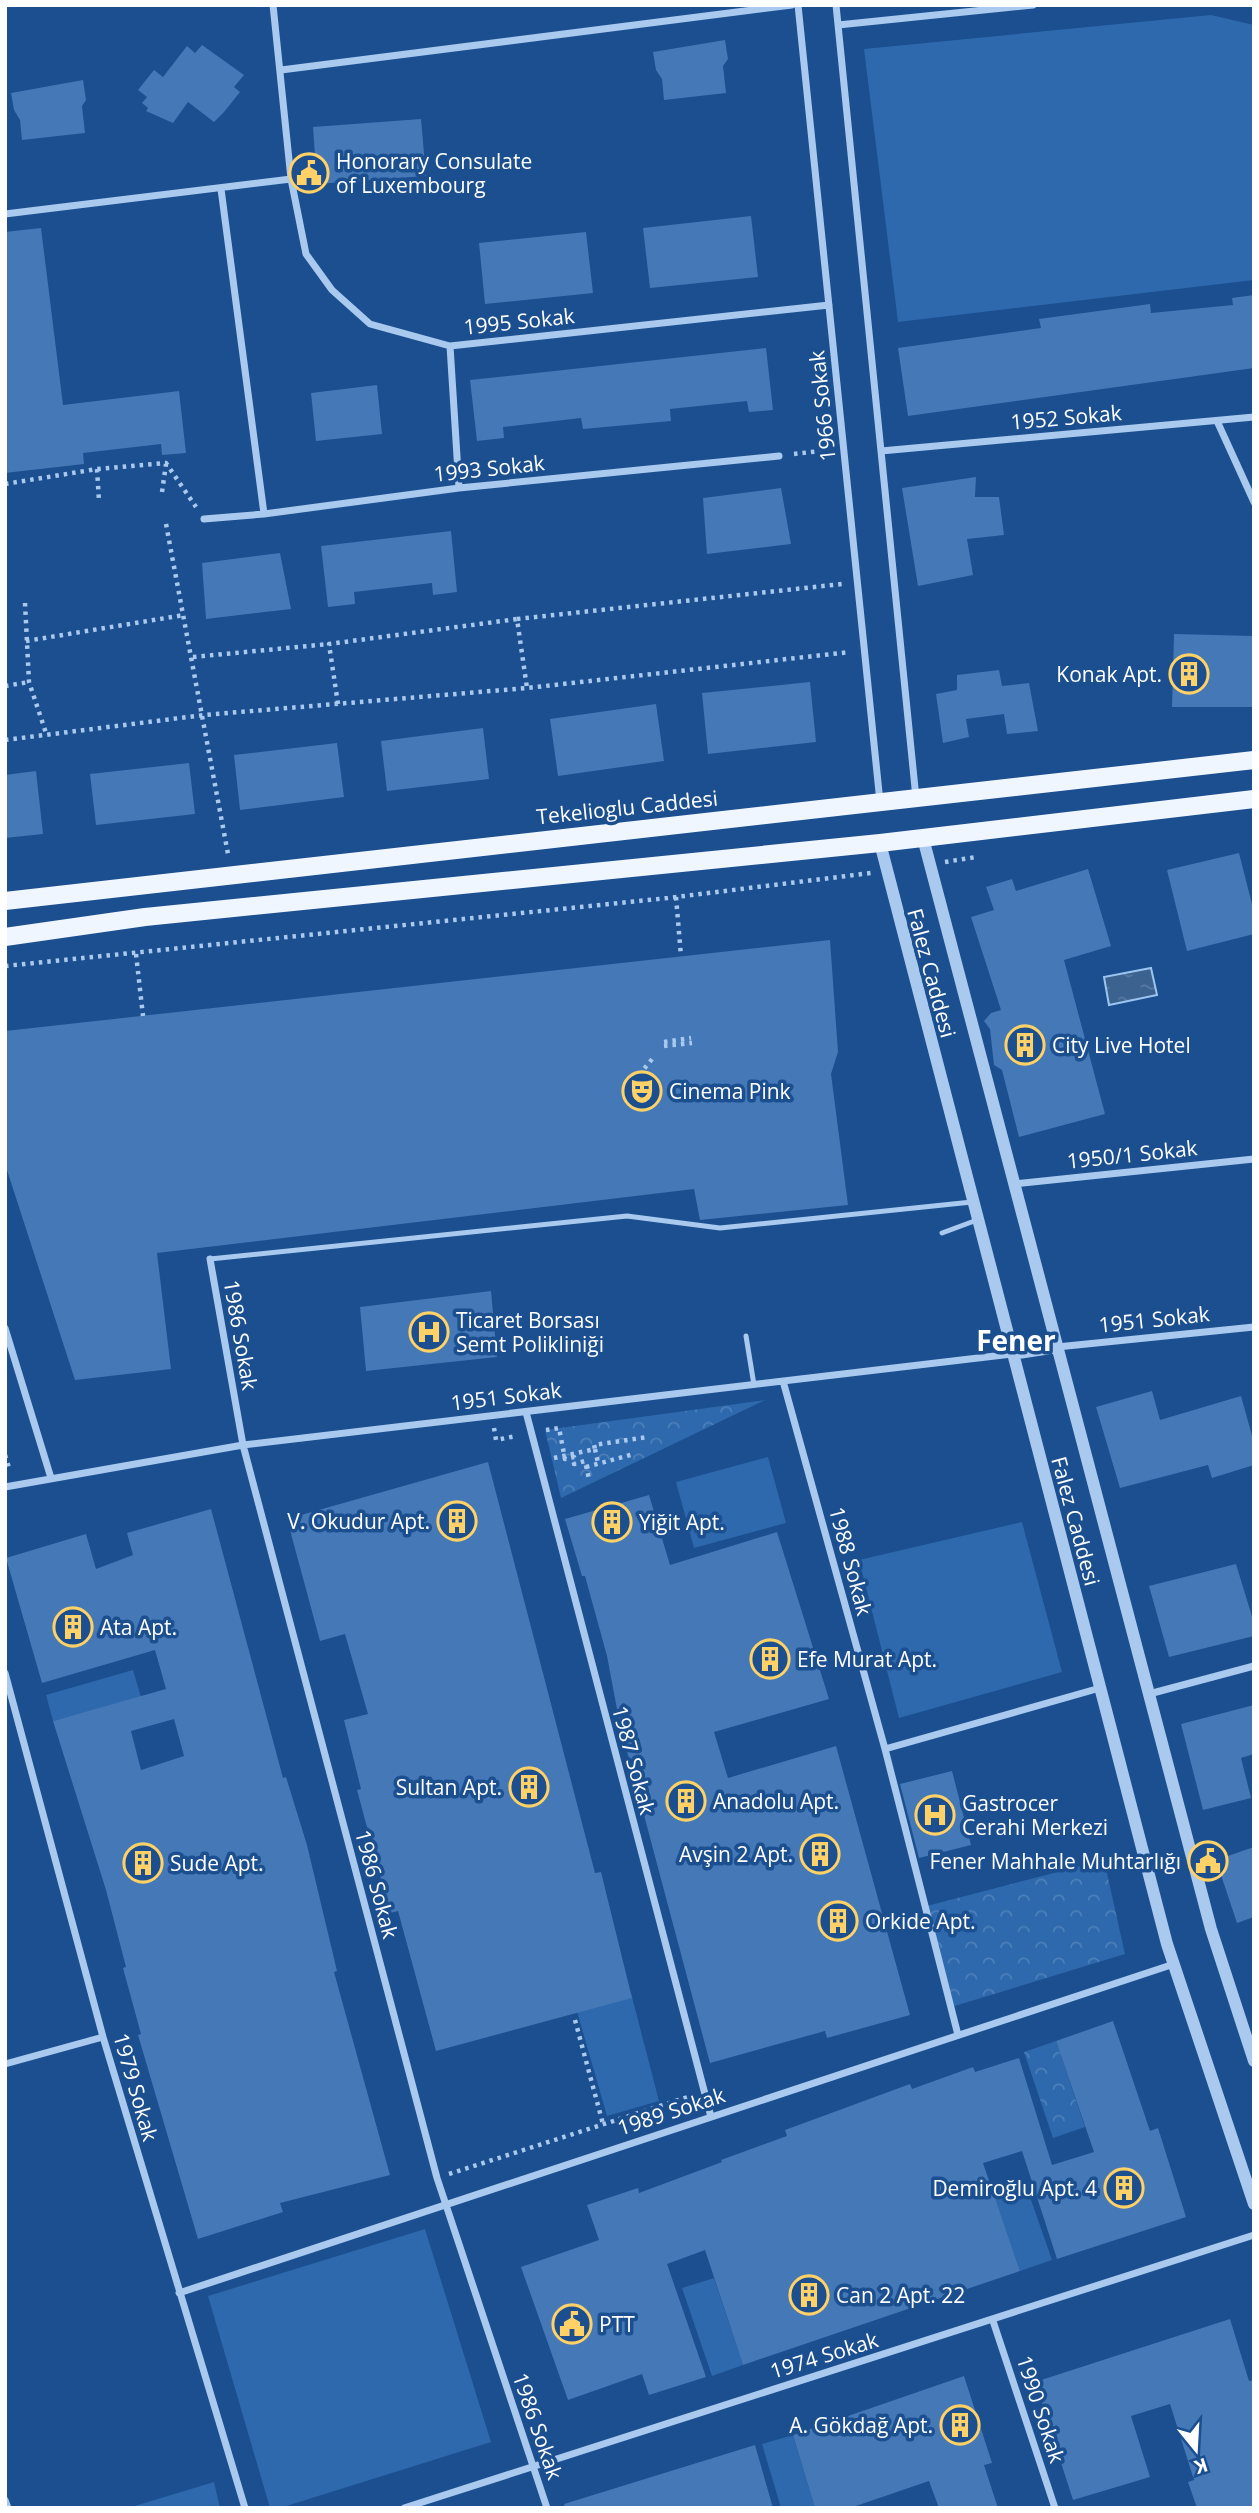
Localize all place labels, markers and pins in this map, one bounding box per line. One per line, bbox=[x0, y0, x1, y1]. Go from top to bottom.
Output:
place label: Honorary Consulate of Luxembourg bbox=[336, 147, 532, 199]
public building icon: Honorary Consulate of Luxembourg bbox=[288, 152, 330, 194]
building icon: Konak Apt. bbox=[1168, 653, 1210, 695]
place label: Konak Apt. bbox=[1056, 660, 1162, 688]
building icon: City Live Hotel bbox=[1004, 1024, 1046, 1066]
place label: City Live Hotel bbox=[1052, 1031, 1191, 1059]
theatre icon: Cinema Pink bbox=[621, 1070, 663, 1112]
place label: Cinema Pink bbox=[669, 1077, 791, 1105]
place label: Ticaret Borsası Semt Polikliniği bbox=[456, 1306, 604, 1358]
hospital icon: Ticaret Borsası Semt Polikliniği bbox=[408, 1311, 450, 1353]
building icon: V. Okudur Apt. bbox=[436, 1500, 478, 1542]
building icon: Yiğit Apt. bbox=[591, 1501, 633, 1543]
place label: V. Okudur Apt. bbox=[287, 1507, 430, 1535]
place label: Yiğit Apt. bbox=[639, 1508, 725, 1536]
building icon: Ata Apt. bbox=[52, 1606, 94, 1648]
place label: Ata Apt. bbox=[100, 1613, 177, 1641]
building icon: Efe Murat Apt. bbox=[749, 1638, 791, 1680]
place label: Efe Murat Apt. bbox=[797, 1645, 937, 1673]
building icon: Sultan Apt. bbox=[508, 1766, 550, 1808]
place label: Sultan Apt. bbox=[396, 1773, 502, 1801]
building icon: Anadolu Apt. bbox=[665, 1780, 707, 1822]
place label: Anadolu Apt. bbox=[713, 1787, 839, 1815]
place label: Gastrocer Cerahi Merkezi bbox=[962, 1789, 1108, 1841]
hospital icon: Gastrocer Cerahi Merkezi bbox=[914, 1794, 956, 1836]
building icon: Avşin 2 Apt. bbox=[799, 1833, 841, 1875]
place label: Avşin 2 Apt. bbox=[679, 1840, 793, 1868]
public building icon: Fener Mahhale Muhtarlığı bbox=[1187, 1840, 1229, 1882]
building icon: Sude Apt. bbox=[122, 1842, 164, 1884]
place label: Fener Mahhale Muhtarlığı bbox=[929, 1847, 1181, 1875]
place label: Sude Apt. bbox=[170, 1849, 264, 1877]
building icon: Orkide Apt. bbox=[817, 1900, 859, 1942]
place label: Orkide Apt. bbox=[865, 1907, 975, 1935]
building icon: Demiroğlu Apt. 4 bbox=[1103, 2167, 1145, 2209]
place label: Demiroğlu Apt. 4 bbox=[932, 2174, 1097, 2202]
building icon: Can 2 Apt. 22 bbox=[788, 2274, 830, 2316]
place label: Can 2 Apt. 22 bbox=[836, 2281, 965, 2309]
public building icon: PTT bbox=[551, 2303, 593, 2345]
place label: PTT bbox=[599, 2310, 635, 2338]
building icon: A. Gökdağ Apt. bbox=[939, 2404, 981, 2446]
place label: A. Gökdağ Apt. bbox=[789, 2411, 933, 2439]

